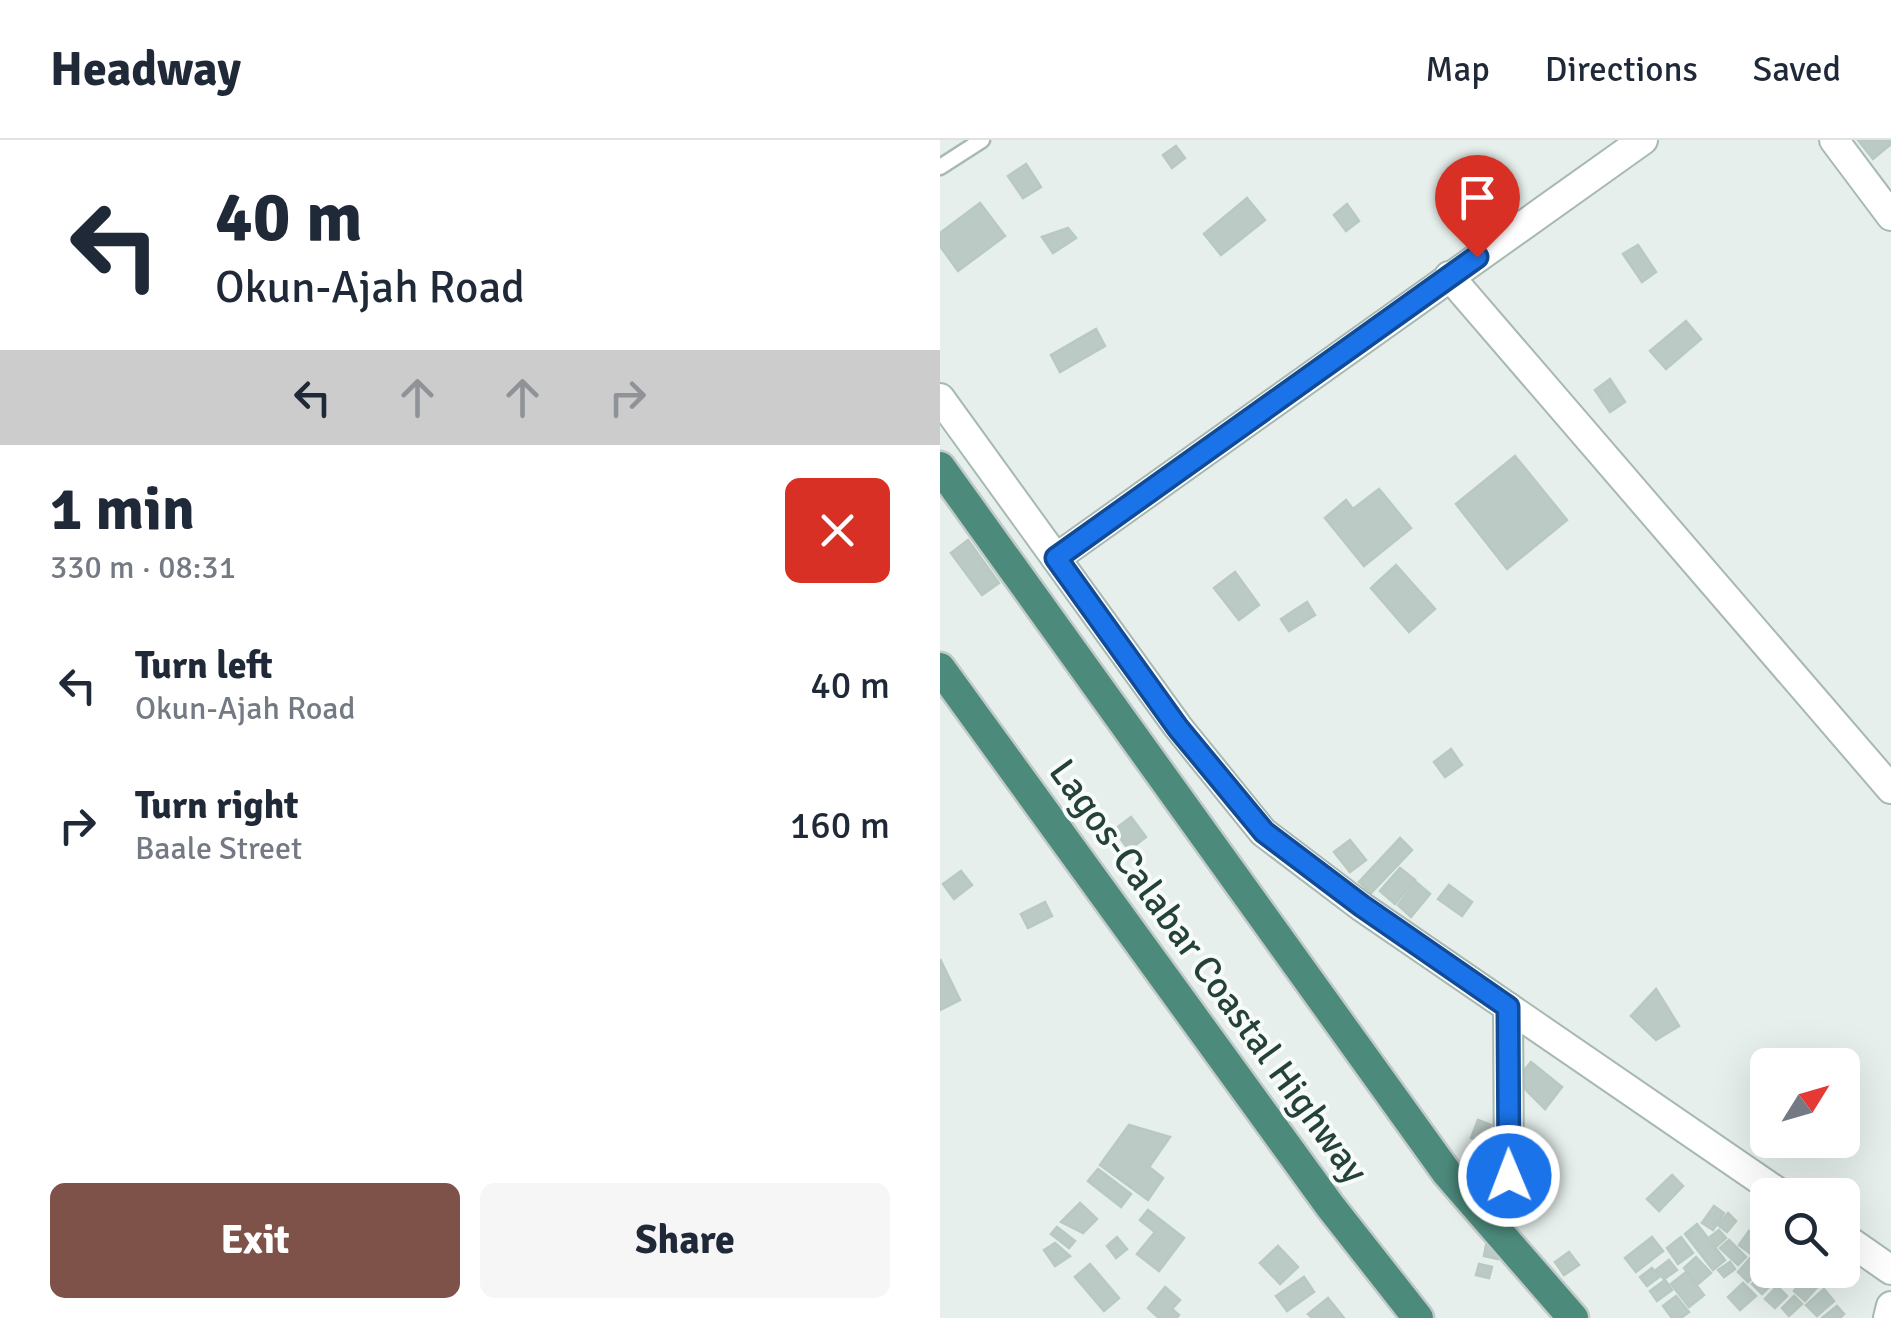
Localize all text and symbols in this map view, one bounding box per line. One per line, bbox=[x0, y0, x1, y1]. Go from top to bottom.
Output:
text: Headway bbox=[50, 40, 241, 99]
text: Map bbox=[1425, 48, 1490, 91]
text: Directions bbox=[1545, 48, 1698, 91]
text: Saved bbox=[1753, 48, 1841, 91]
pin bbox=[1435, 155, 1520, 258]
icon: arrive bbox=[1450, 170, 1505, 225]
text: 40 m bbox=[215, 174, 363, 260]
icon: left bbox=[50, 180, 180, 310]
text: Okun-Ajah Road bbox=[215, 260, 525, 315]
icon: left bbox=[285, 370, 340, 425]
icon: ahead bbox=[390, 370, 445, 425]
icon: ahead bbox=[495, 370, 550, 425]
icon: right bbox=[600, 370, 655, 425]
text: 1 min bbox=[50, 473, 195, 547]
button: close bbox=[785, 478, 890, 583]
text: 330 m · 08:31 bbox=[50, 548, 236, 587]
text: Turn left bbox=[135, 642, 273, 689]
icon: left bbox=[50, 658, 105, 713]
text: 40 m bbox=[810, 662, 890, 709]
text: Okun-Ajah Road bbox=[135, 689, 355, 728]
street label: Lagos-Calabar Coastal Highway bbox=[1039, 750, 1378, 1193]
text: Turn right bbox=[135, 782, 299, 829]
icon: right bbox=[50, 798, 105, 853]
text: 160 m bbox=[790, 802, 890, 849]
text: Baale Street bbox=[135, 829, 302, 868]
north arrow bbox=[1750, 1048, 1860, 1158]
map controls bbox=[1750, 1048, 1860, 1288]
position arrow bbox=[1457, 1124, 1561, 1228]
button: search bbox=[1750, 1178, 1860, 1288]
button: Exit bbox=[50, 1183, 460, 1298]
button: Share bbox=[480, 1183, 890, 1298]

